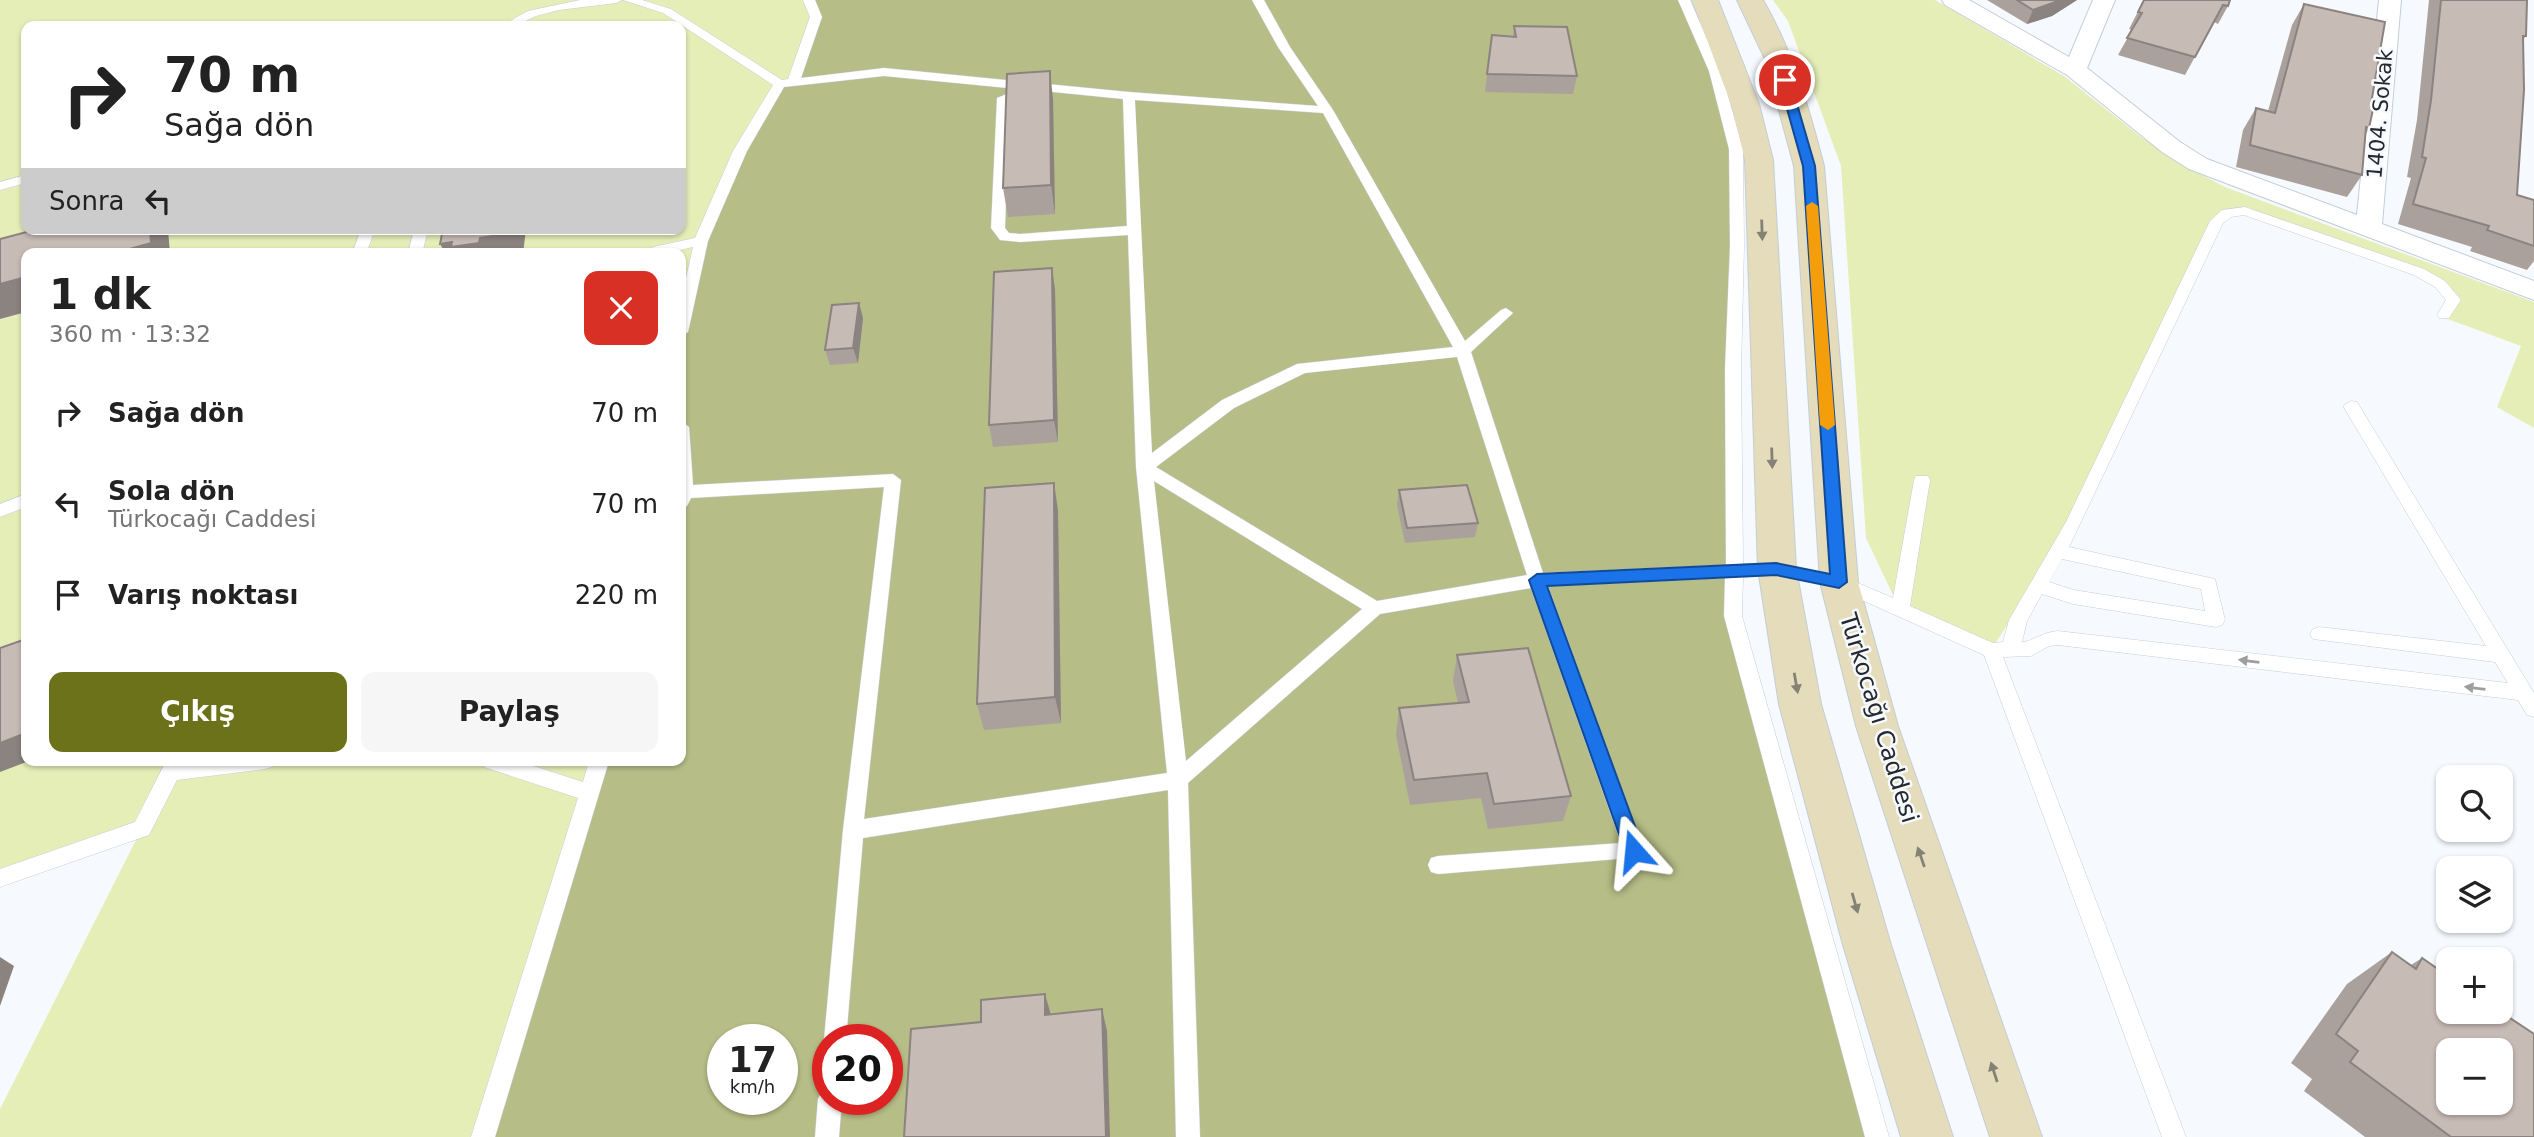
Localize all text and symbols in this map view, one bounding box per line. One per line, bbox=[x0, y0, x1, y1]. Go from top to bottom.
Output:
text: 70 m bbox=[164, 47, 300, 104]
street label: 1404. Sokak bbox=[2362, 47, 2398, 180]
icon: right bbox=[49, 49, 140, 140]
pin bbox=[1755, 50, 1815, 110]
icon: arrive bbox=[1766, 61, 1804, 99]
text: Sağa dön bbox=[164, 106, 314, 144]
icon: left bbox=[139, 182, 177, 220]
text: Sonra bbox=[49, 186, 125, 216]
one-way arrow bbox=[1757, 219, 1768, 241]
text: 1 dk bbox=[49, 270, 151, 319]
button: close bbox=[584, 271, 658, 345]
text: 360 m · 13:32 bbox=[49, 321, 211, 347]
icon: right bbox=[49, 394, 87, 432]
text: Sağa dön bbox=[108, 398, 244, 428]
text: 70 m bbox=[591, 398, 658, 428]
one-way arrow bbox=[1766, 447, 1777, 469]
text: Sola dön bbox=[108, 476, 235, 506]
icon: left bbox=[49, 485, 87, 523]
text: 70 m bbox=[591, 489, 658, 519]
text: Türkocağı Caddesi bbox=[108, 506, 316, 532]
icon: arrive bbox=[49, 576, 87, 614]
text: Varış noktası bbox=[108, 580, 299, 610]
text: 220 m bbox=[575, 580, 658, 610]
street label: Türkocağı Caddesi bbox=[1834, 609, 1924, 826]
one-way arrow bbox=[2238, 655, 2260, 666]
button: Çıkış bbox=[49, 672, 347, 752]
button: Paylaş bbox=[361, 672, 658, 752]
one-way arrow bbox=[1791, 672, 1802, 694]
one-way arrow bbox=[2464, 682, 2486, 693]
map controls bbox=[2436, 765, 2513, 1115]
button: search bbox=[2436, 765, 2513, 842]
position arrow bbox=[1597, 814, 1671, 888]
one-way arrow bbox=[1915, 846, 1926, 867]
button: layers bbox=[2436, 856, 2513, 933]
one-way arrow bbox=[1851, 893, 1861, 914]
button: + bbox=[2436, 947, 2513, 1024]
speed limit sign: 20 bbox=[812, 1024, 903, 1115]
button: − bbox=[2436, 1038, 2513, 1115]
text: 17 bbox=[728, 1040, 777, 1080]
one-way arrow bbox=[1988, 1062, 1999, 1083]
text: km/h bbox=[730, 1076, 775, 1097]

